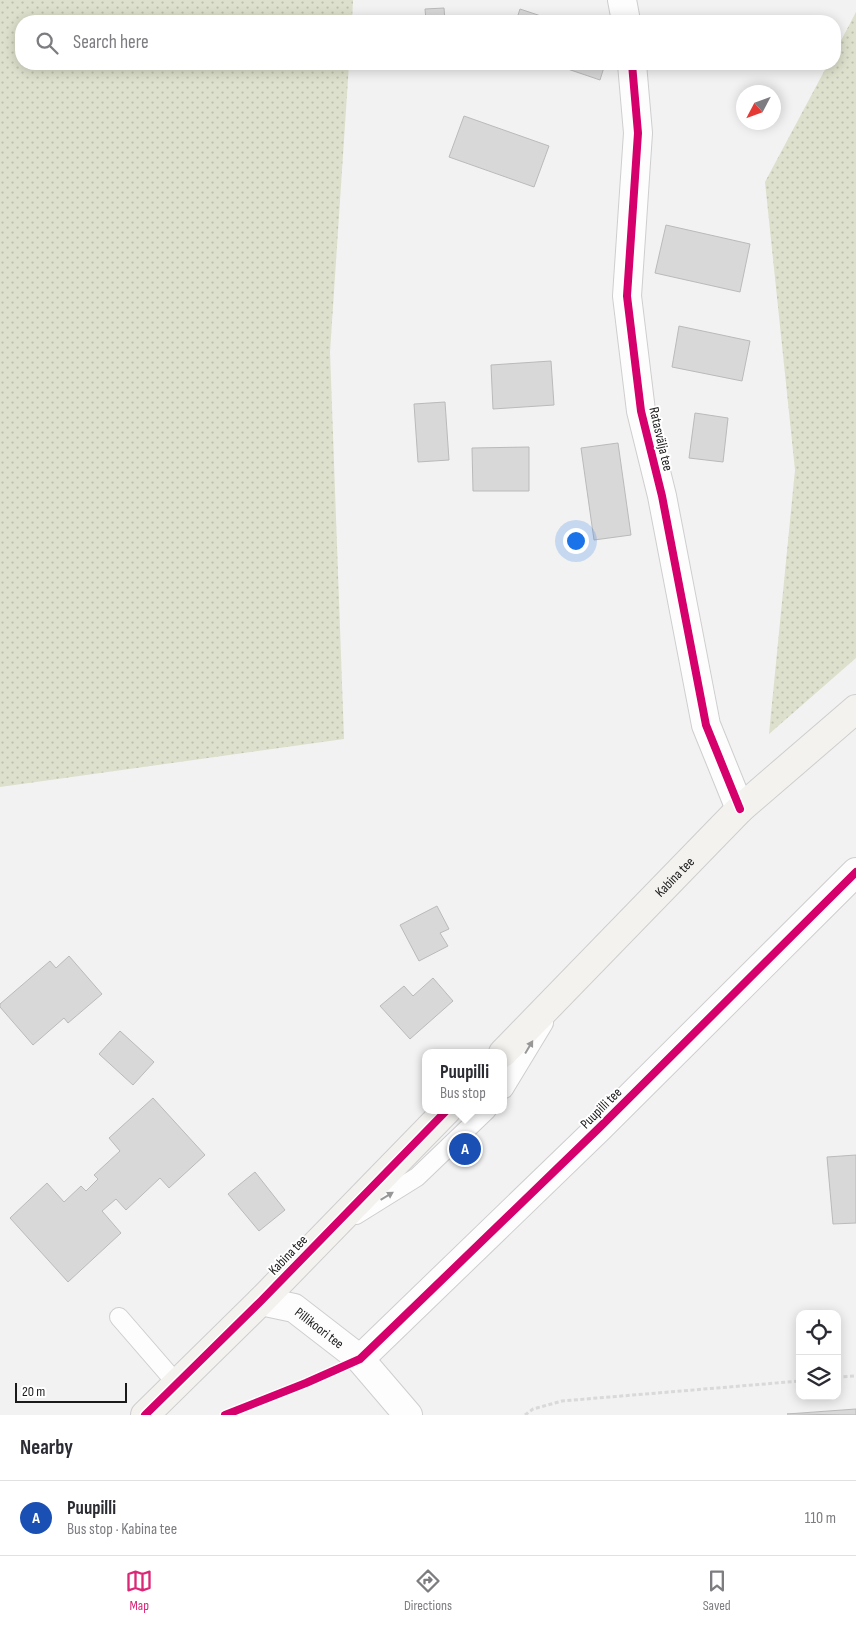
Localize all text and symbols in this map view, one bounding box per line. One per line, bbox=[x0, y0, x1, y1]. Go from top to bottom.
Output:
search box bbox=[15, 15, 841, 70]
icon: search bbox=[33, 29, 61, 57]
text: Search here bbox=[73, 31, 149, 54]
north arrow bbox=[736, 85, 781, 130]
street label: Ratasvälja tee bbox=[645, 405, 677, 473]
your location bbox=[563, 528, 589, 554]
street label: Kabina tee bbox=[651, 853, 698, 900]
one-way arrow bbox=[525, 1040, 534, 1054]
popup bbox=[422, 1049, 507, 1114]
text: Puupilli bbox=[440, 1061, 489, 1084]
text: Bus stop bbox=[440, 1084, 486, 1103]
street label: Puupilli tee bbox=[577, 1084, 625, 1132]
pin: A bbox=[449, 1130, 481, 1168]
one-way arrow bbox=[380, 1191, 393, 1201]
street label: Kabina tee bbox=[265, 1231, 311, 1279]
street label: Pillikoori tee bbox=[292, 1303, 348, 1352]
map controls bbox=[796, 1310, 841, 1400]
button: locate bbox=[796, 1310, 841, 1355]
button: layers bbox=[796, 1355, 841, 1400]
scale bar bbox=[15, 1380, 128, 1403]
text: 20 m bbox=[22, 1383, 45, 1400]
text: Nearby bbox=[20, 1435, 73, 1460]
text: Puupilli bbox=[67, 1497, 116, 1520]
text: A bbox=[32, 1509, 40, 1528]
text: 110 m bbox=[805, 1509, 836, 1528]
text: Bus stop · Kabina tee bbox=[67, 1520, 177, 1539]
tab: Map bbox=[125, 1567, 153, 1614]
tab: Directions bbox=[404, 1567, 452, 1614]
tab: Saved bbox=[703, 1567, 731, 1614]

